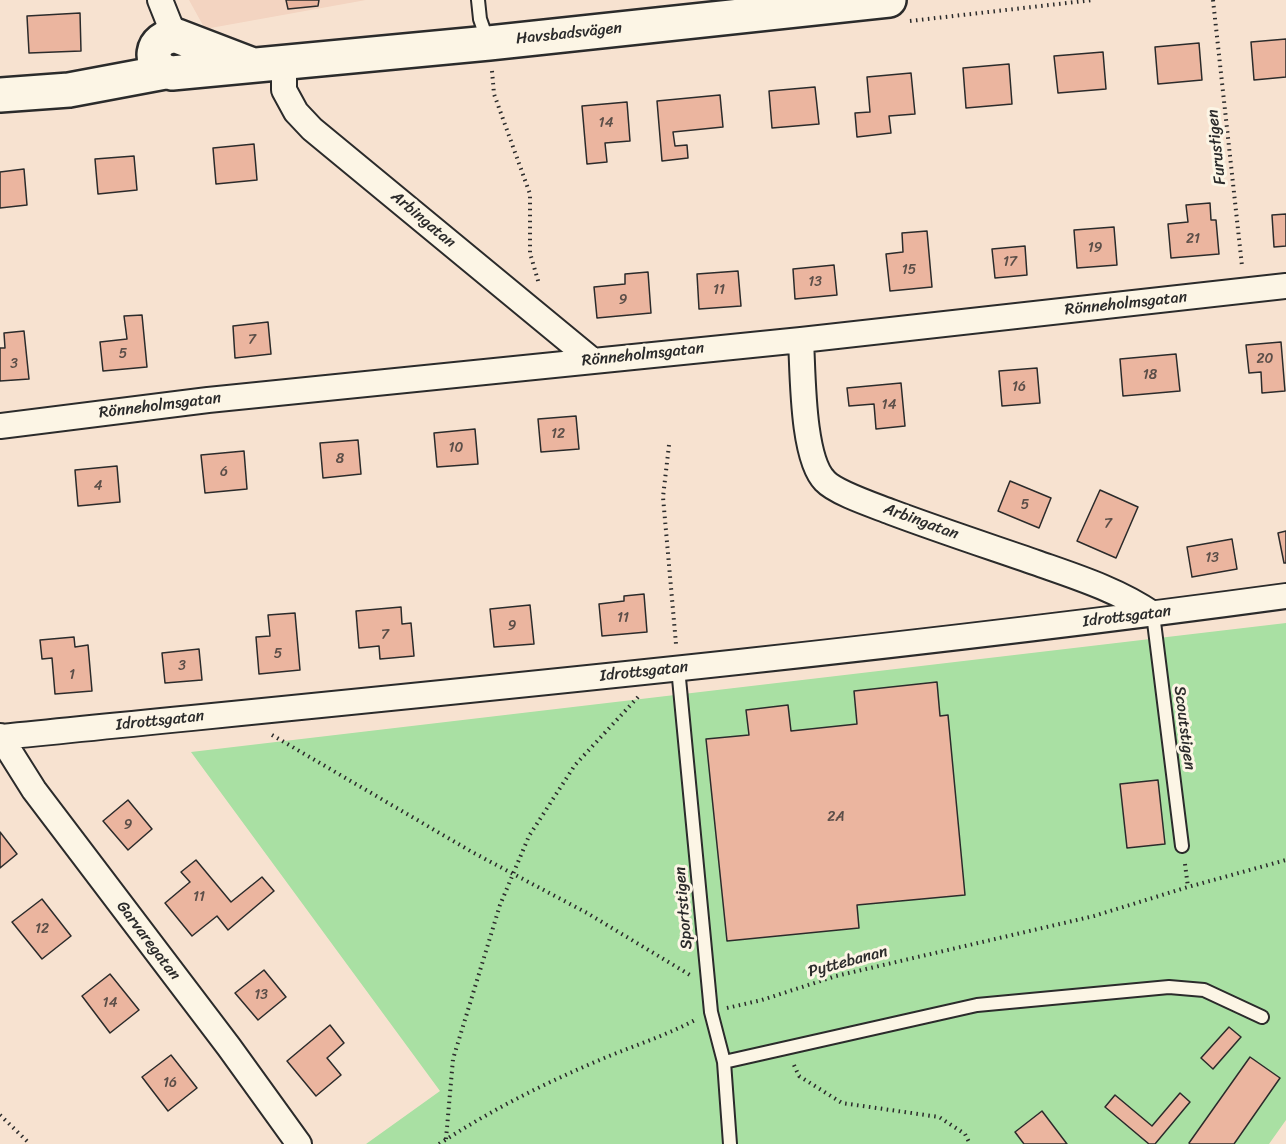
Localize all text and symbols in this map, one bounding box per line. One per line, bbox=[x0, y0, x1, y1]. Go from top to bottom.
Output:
street label: Havsbadsvägen bbox=[515, 19, 623, 49]
street label: Furustigen bbox=[1204, 108, 1230, 186]
house number: 14 bbox=[599, 115, 613, 131]
street label: Arbingatan bbox=[387, 187, 459, 253]
house number: 21 bbox=[1186, 231, 1200, 247]
house number: 19 bbox=[1088, 240, 1102, 256]
house number: 17 bbox=[1003, 254, 1017, 270]
house number: 15 bbox=[902, 262, 916, 278]
house number: 13 bbox=[808, 274, 822, 290]
house number: 11 bbox=[713, 282, 725, 298]
street label: Rönneholmsgatan bbox=[1064, 288, 1188, 320]
house number: 9 bbox=[619, 292, 627, 308]
house number: 7 bbox=[248, 332, 256, 348]
street label: Rönneholmsgatan bbox=[581, 339, 705, 371]
house number: 5 bbox=[119, 346, 127, 362]
house number: 20 bbox=[1257, 351, 1273, 367]
house number: 3 bbox=[10, 356, 18, 372]
house number: 18 bbox=[1143, 367, 1157, 383]
house number: 16 bbox=[1012, 379, 1026, 395]
street label: Rönneholmsgatan bbox=[98, 389, 222, 423]
house number: 14 bbox=[882, 397, 896, 413]
house number: 12 bbox=[551, 426, 565, 442]
house number: 10 bbox=[449, 440, 463, 456]
house number: 8 bbox=[336, 451, 344, 467]
house number: 6 bbox=[220, 464, 228, 480]
house number: 4 bbox=[94, 478, 102, 494]
house number: 5 bbox=[1021, 497, 1029, 513]
street label: Arbingatan bbox=[881, 500, 961, 544]
house number: 7 bbox=[1104, 516, 1112, 532]
house number: 13 bbox=[1205, 550, 1219, 566]
street label: Idrottsgatan bbox=[1082, 602, 1172, 632]
house number: 11 bbox=[617, 610, 629, 626]
house number: 9 bbox=[508, 618, 516, 634]
house number: 7 bbox=[381, 627, 389, 643]
house number: 5 bbox=[274, 646, 282, 662]
house number: 3 bbox=[178, 658, 186, 674]
street label: Idrottsgatan bbox=[599, 658, 689, 686]
house number: 1 bbox=[69, 667, 75, 683]
street label: Scoutstigen bbox=[1169, 685, 1199, 771]
street label: Idrottsgatan bbox=[115, 707, 205, 735]
house number: 2A bbox=[827, 809, 845, 825]
house number: 9 bbox=[124, 817, 132, 833]
street label: Sportstigen bbox=[671, 866, 697, 950]
house number: 11 bbox=[193, 889, 205, 905]
street label: Garvaregatan bbox=[112, 898, 184, 984]
house number: 12 bbox=[35, 921, 49, 937]
street label: Pyttebanan bbox=[806, 942, 890, 982]
house number: 13 bbox=[254, 987, 268, 1003]
house number: 14 bbox=[103, 995, 117, 1011]
house number: 16 bbox=[163, 1075, 177, 1091]

